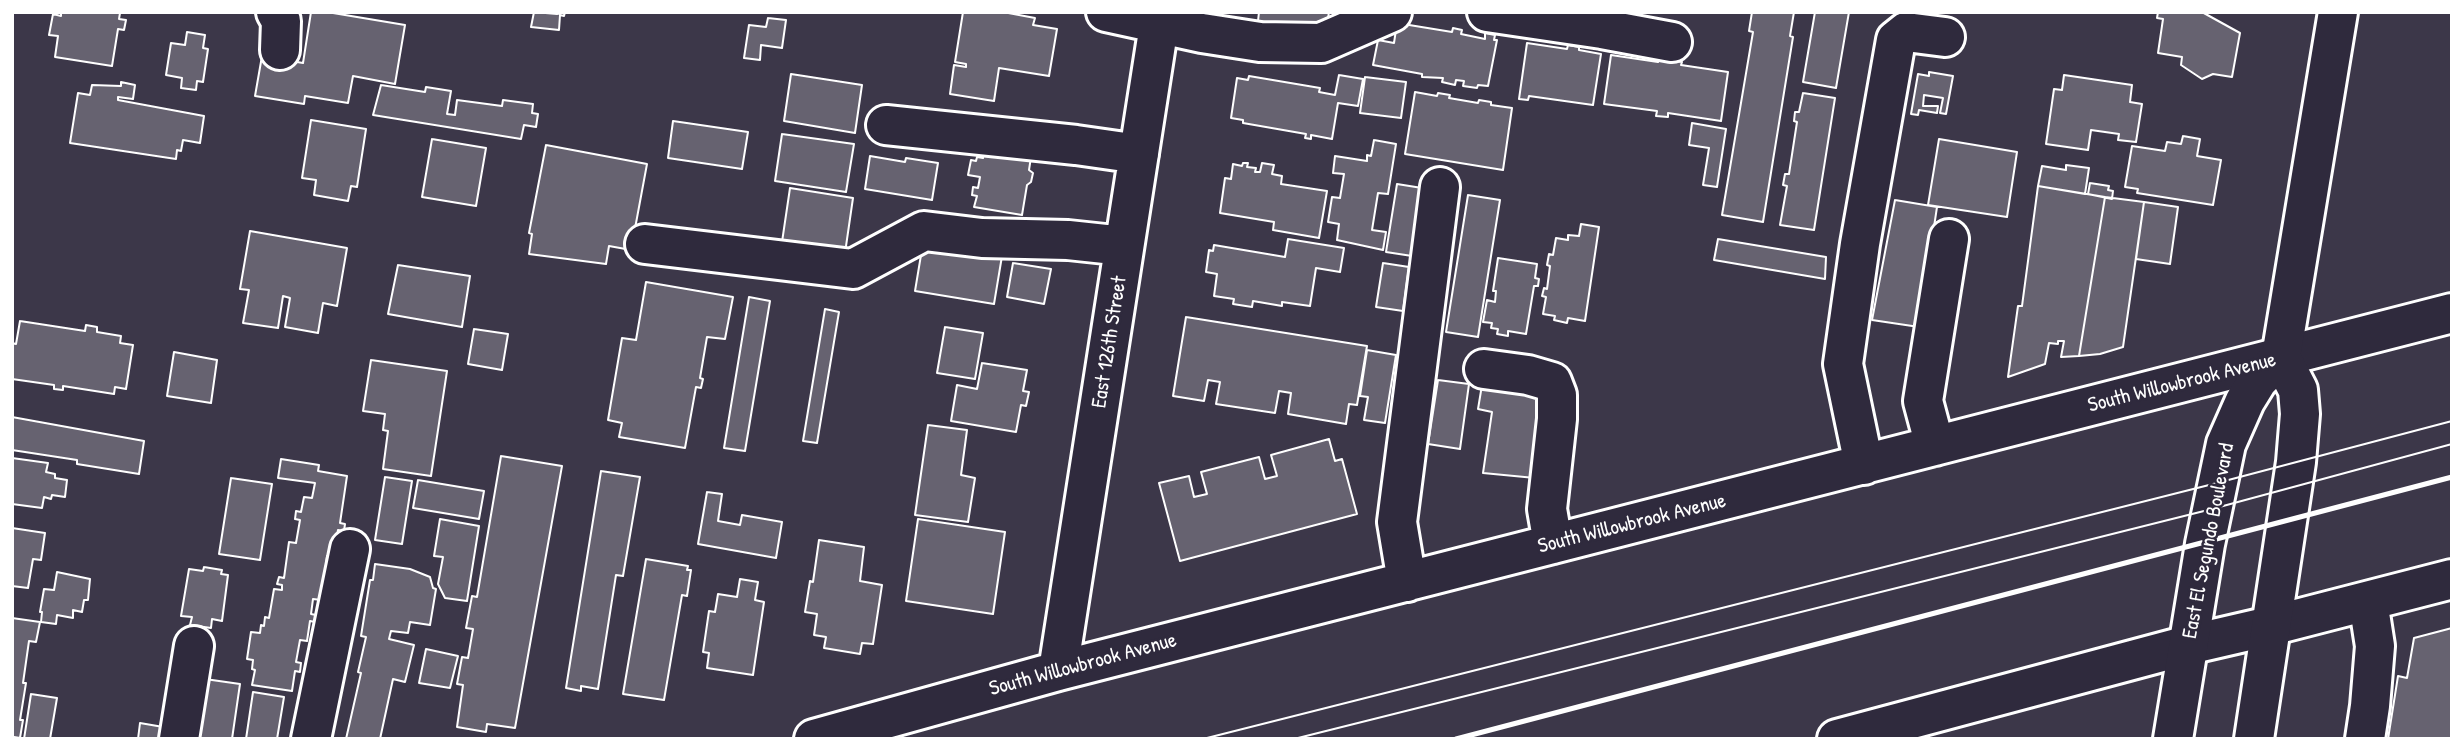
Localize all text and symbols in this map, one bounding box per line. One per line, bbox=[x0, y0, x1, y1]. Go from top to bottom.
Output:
street label: East 126th Street bbox=[1087, 274, 1133, 410]
street label: South Willowbrook Avenue bbox=[2085, 347, 2279, 419]
street label: East El Segundo Boulevard bbox=[2178, 441, 2240, 641]
street label: South Willowbrook Avenue bbox=[1535, 488, 1729, 560]
street label: South Willowbrook Avenue bbox=[987, 628, 1179, 702]

